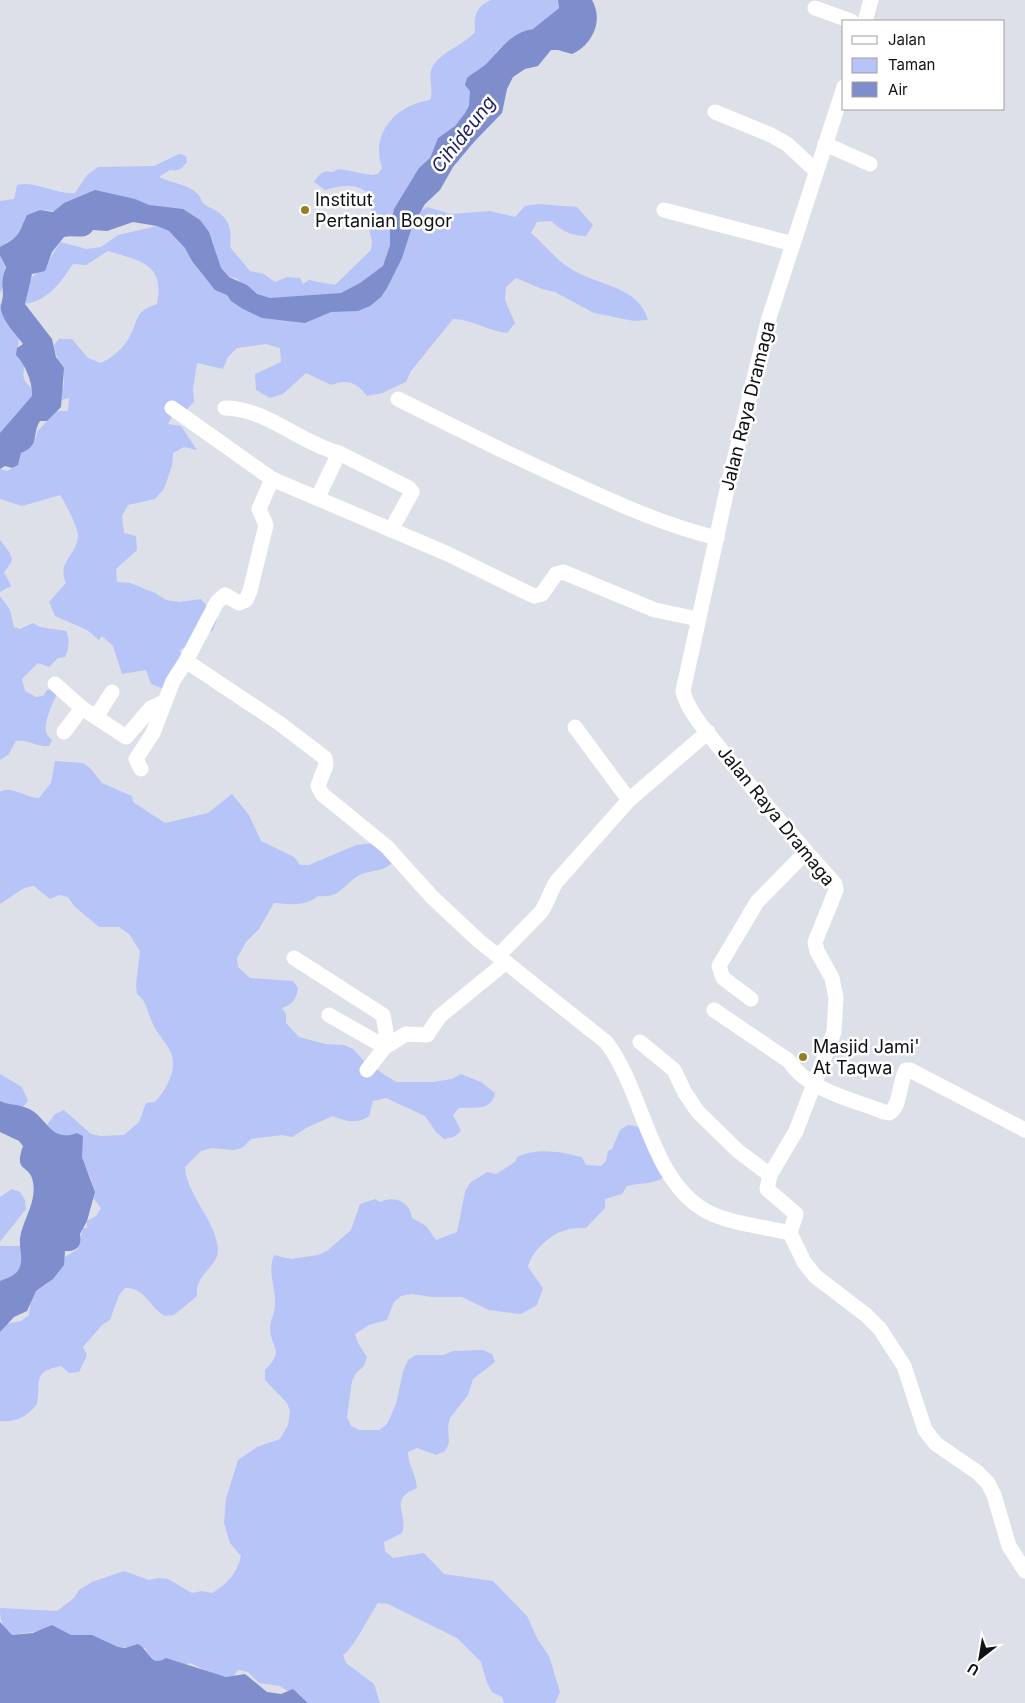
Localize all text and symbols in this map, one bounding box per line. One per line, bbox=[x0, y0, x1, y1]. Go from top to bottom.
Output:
legend bbox=[842, 20, 1005, 110]
text: Jalan bbox=[888, 30, 926, 49]
text: Taman bbox=[888, 55, 935, 74]
text: Air bbox=[888, 80, 908, 99]
water label: Cihideung bbox=[426, 91, 501, 177]
place label: Institut Pertanian Bogor bbox=[315, 189, 452, 231]
marker: Institut Pertanian Bogor bbox=[299, 204, 311, 216]
street label: Jalan Raya Dramaga bbox=[716, 319, 779, 493]
street label: Jalan Raya Dramaga bbox=[713, 741, 839, 890]
place label: Masjid Jami' At Taqwa bbox=[813, 1036, 920, 1078]
marker: Masjid Jami' At Taqwa bbox=[797, 1051, 809, 1063]
north arrow bbox=[955, 1633, 1005, 1683]
text: U bbox=[964, 1660, 982, 1679]

